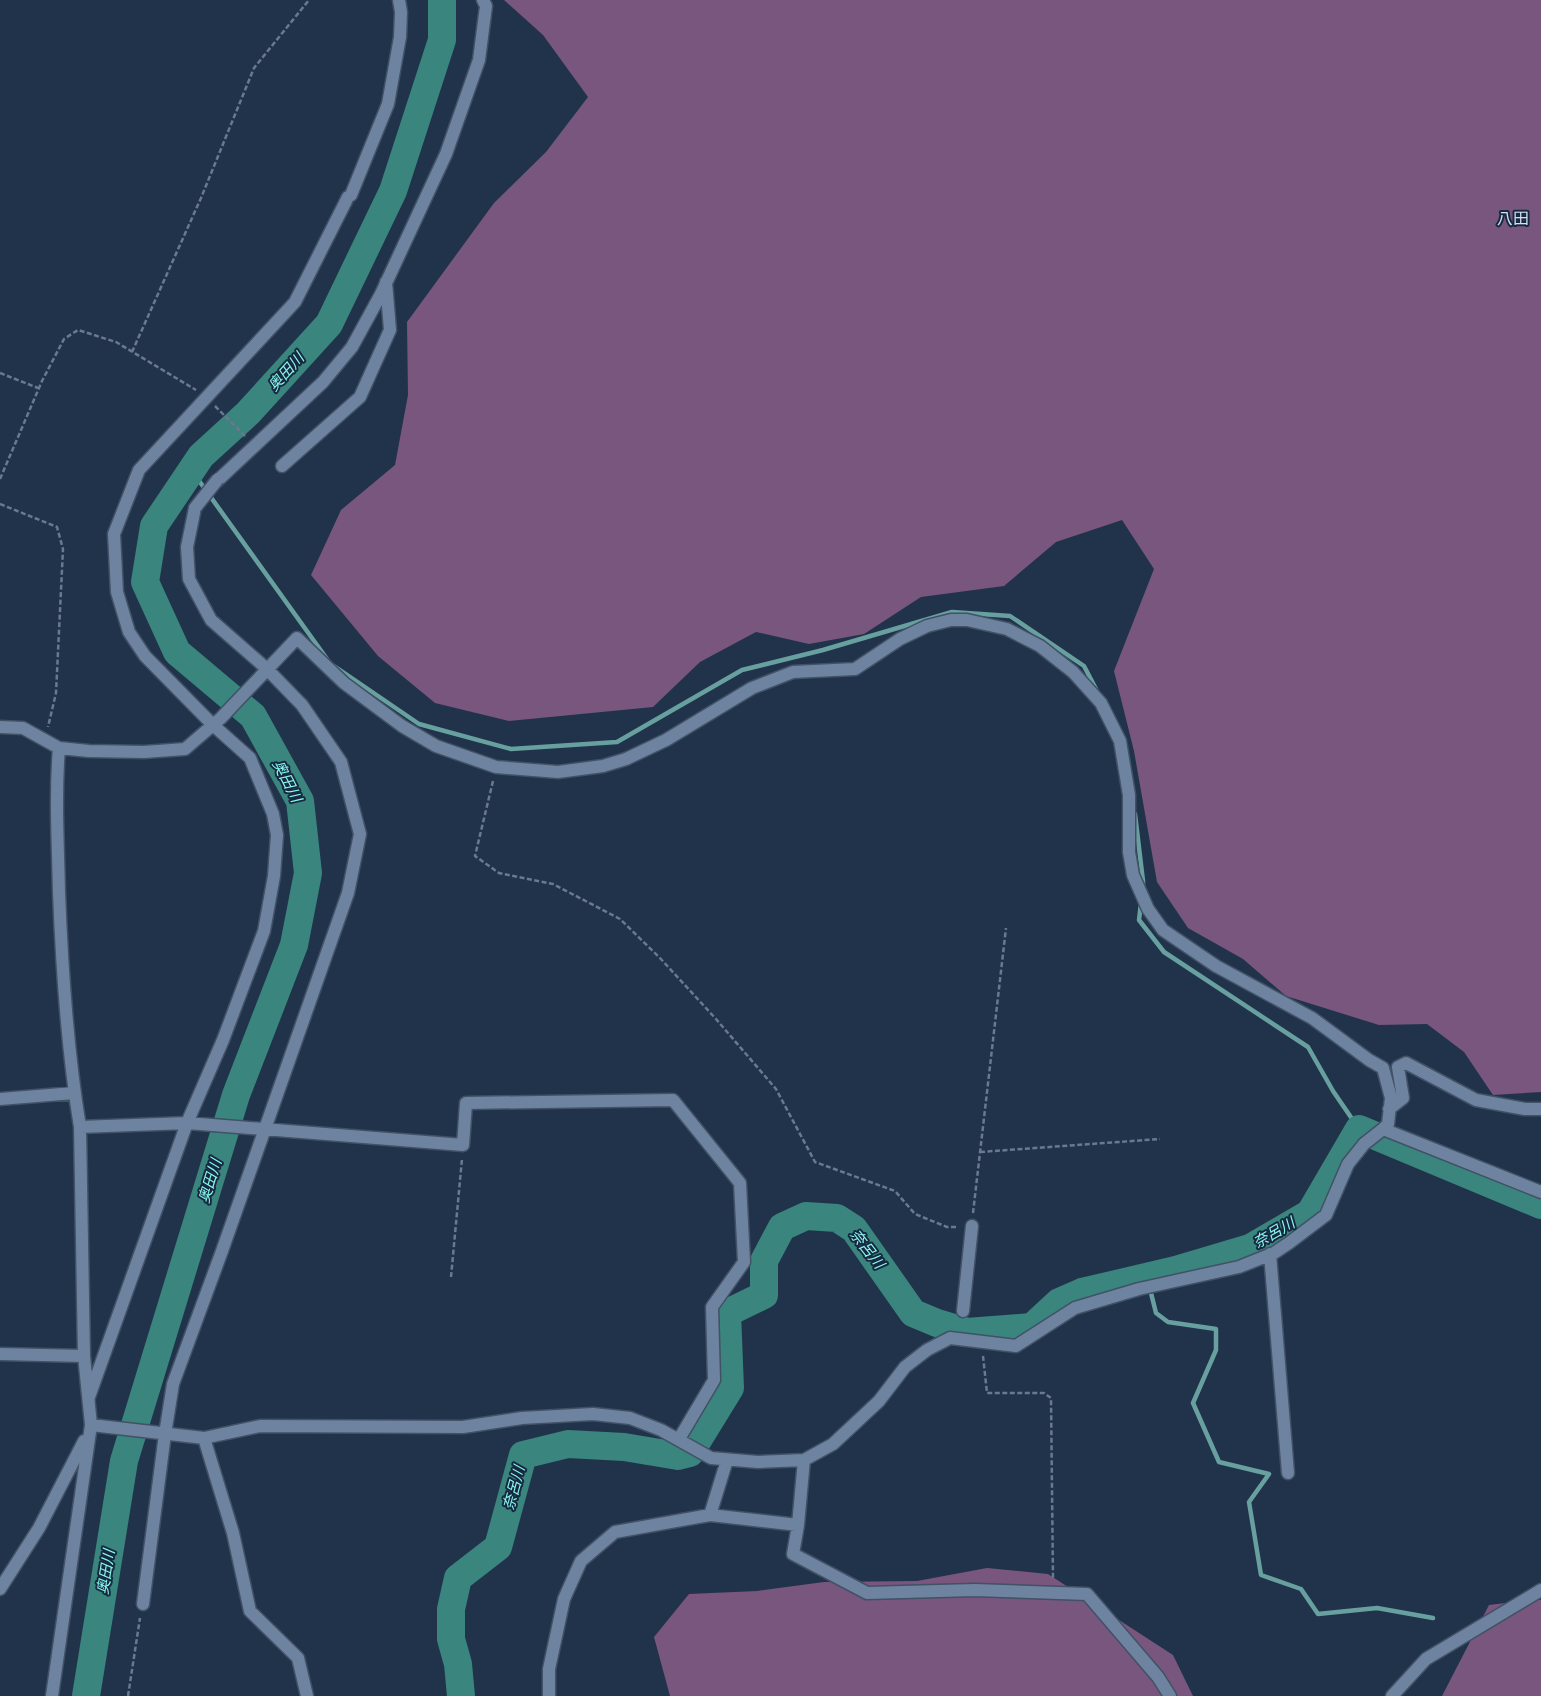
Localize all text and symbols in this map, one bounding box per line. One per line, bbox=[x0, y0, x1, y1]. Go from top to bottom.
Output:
district label: 八田 bbox=[1497, 208, 1529, 230]
water label: 奥田川 bbox=[264, 347, 310, 395]
water label: 奥田川 bbox=[268, 756, 307, 807]
water label: 奥田川 bbox=[194, 1155, 227, 1205]
water label: 奈呂川 bbox=[1250, 1212, 1300, 1253]
water label: 奈呂川 bbox=[845, 1225, 890, 1274]
water label: 奈呂川 bbox=[499, 1462, 530, 1512]
water label: 奥田川 bbox=[93, 1546, 120, 1596]

